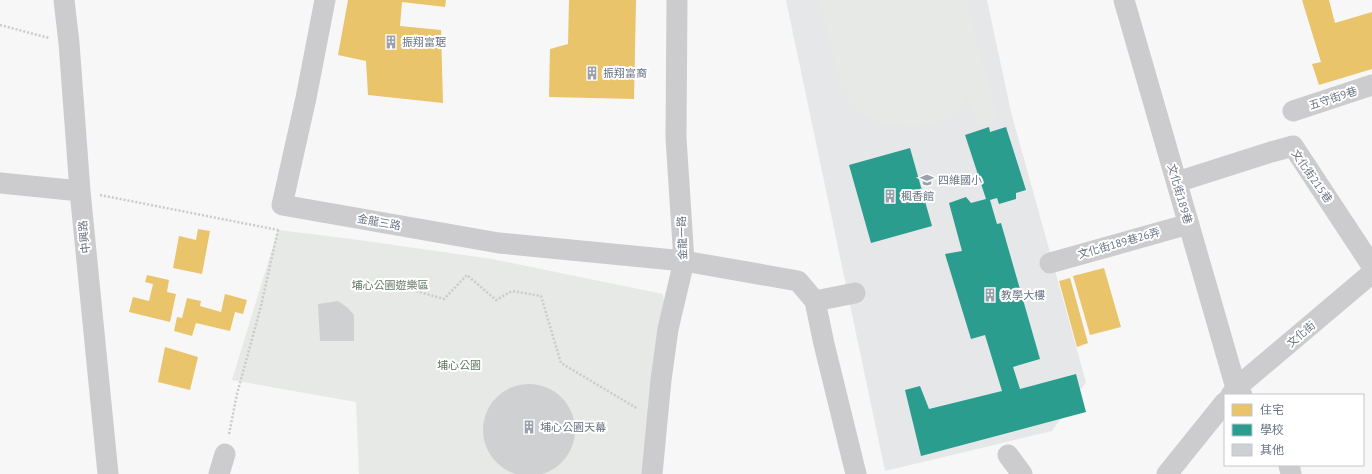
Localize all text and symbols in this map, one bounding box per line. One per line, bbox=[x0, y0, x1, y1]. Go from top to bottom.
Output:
building icon: 振翔富琚 bbox=[383, 34, 399, 50]
place label: 振翔富琚 bbox=[402, 35, 446, 49]
building icon: 振翔富裔 bbox=[584, 65, 600, 81]
place label: 振翔富裔 bbox=[603, 66, 647, 80]
street label: 五守街9巷 bbox=[1307, 84, 1359, 112]
street label: 文化街215巷 bbox=[1288, 147, 1336, 205]
street label: 文化街189巷 bbox=[1165, 162, 1195, 226]
school or university icon: 四維國小 bbox=[919, 172, 935, 188]
place label: 四維國小 bbox=[938, 173, 982, 187]
building icon: 楓香館 bbox=[882, 188, 898, 204]
place label: 楓香館 bbox=[901, 189, 934, 203]
street label: 金龍三路 bbox=[356, 211, 402, 233]
street label: 金龍一路 bbox=[674, 216, 690, 260]
street label: 中興路 bbox=[75, 220, 93, 254]
street label: 文化街189巷26弄 bbox=[1076, 225, 1162, 261]
park label: 埔心公園遊樂區 bbox=[352, 278, 429, 292]
building icon: 教學大樓 bbox=[982, 287, 998, 303]
place label: 教學大樓 bbox=[1001, 288, 1045, 302]
street label: 文化街 bbox=[1284, 318, 1318, 350]
park label: 埔心公園 bbox=[437, 358, 481, 372]
legend bbox=[1224, 394, 1364, 466]
text: 住宅 bbox=[1260, 402, 1284, 417]
building icon: 埔心公園天幕 bbox=[521, 419, 537, 435]
place label: 埔心公園天幕 bbox=[540, 420, 606, 434]
text: 學校 bbox=[1260, 422, 1284, 437]
text: 其他 bbox=[1260, 442, 1284, 457]

